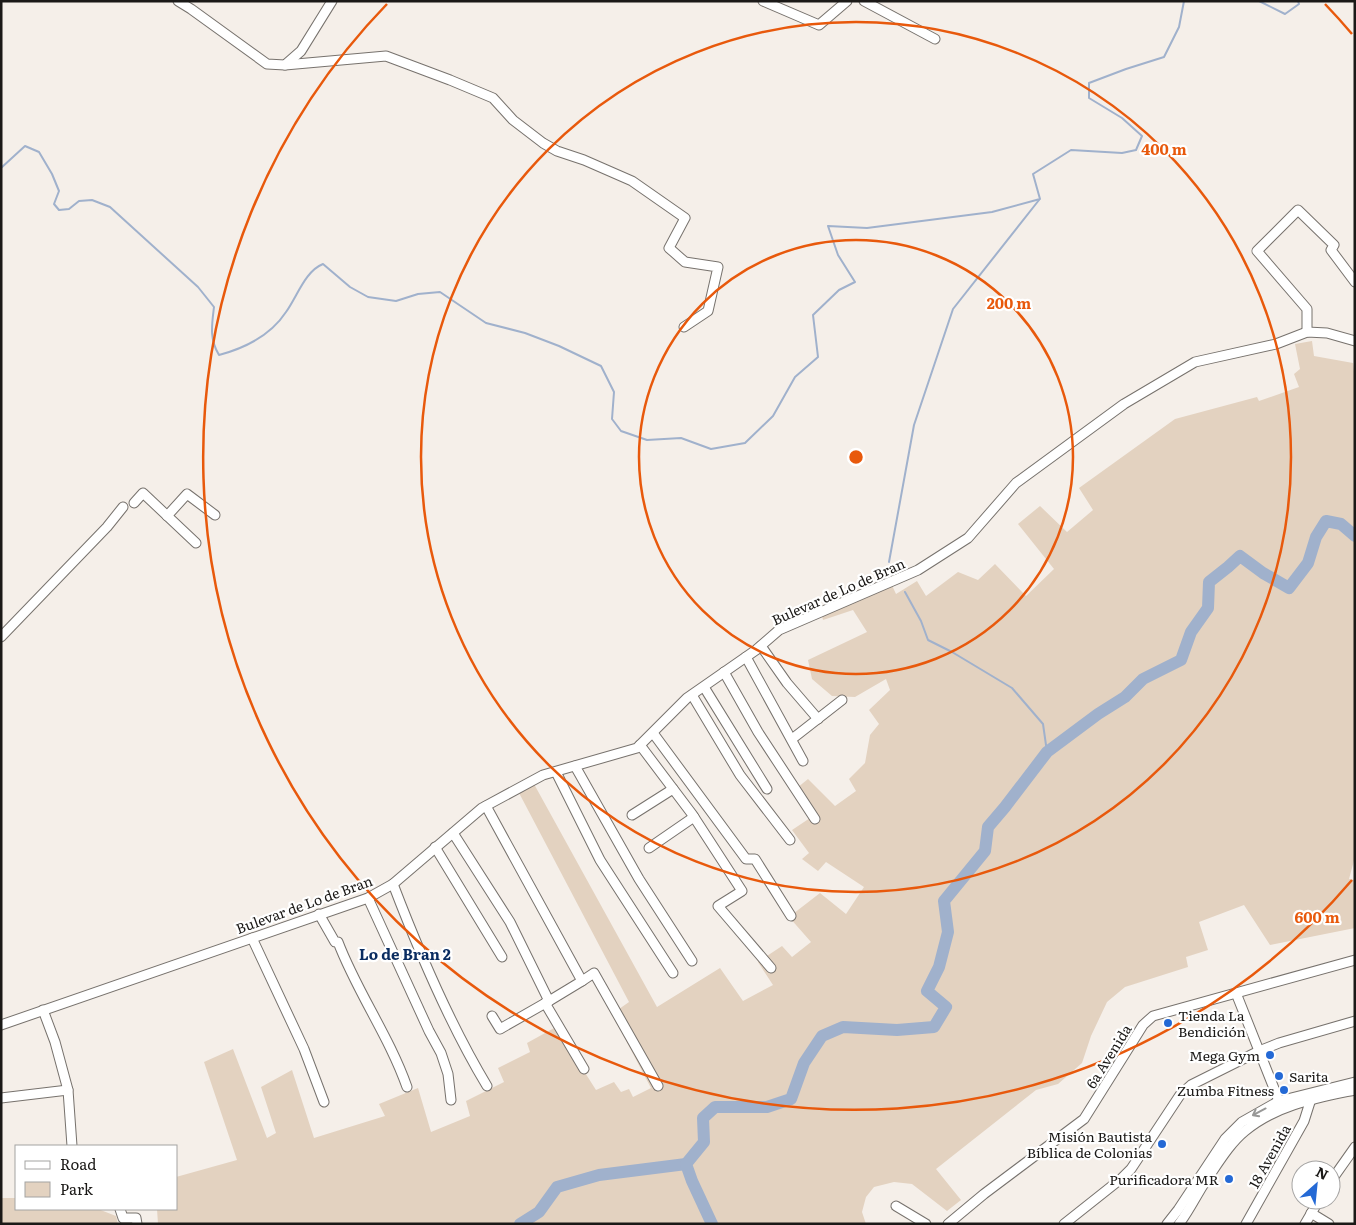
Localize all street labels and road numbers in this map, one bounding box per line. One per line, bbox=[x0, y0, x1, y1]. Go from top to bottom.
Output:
street label: Bulevar de Lo de Bran bbox=[768, 553, 908, 629]
street label: Bulevar de Lo de Bran bbox=[233, 870, 375, 938]
street label: 6a Avenida bbox=[1080, 1020, 1136, 1092]
street label: 18 Avenida bbox=[1243, 1120, 1295, 1192]

